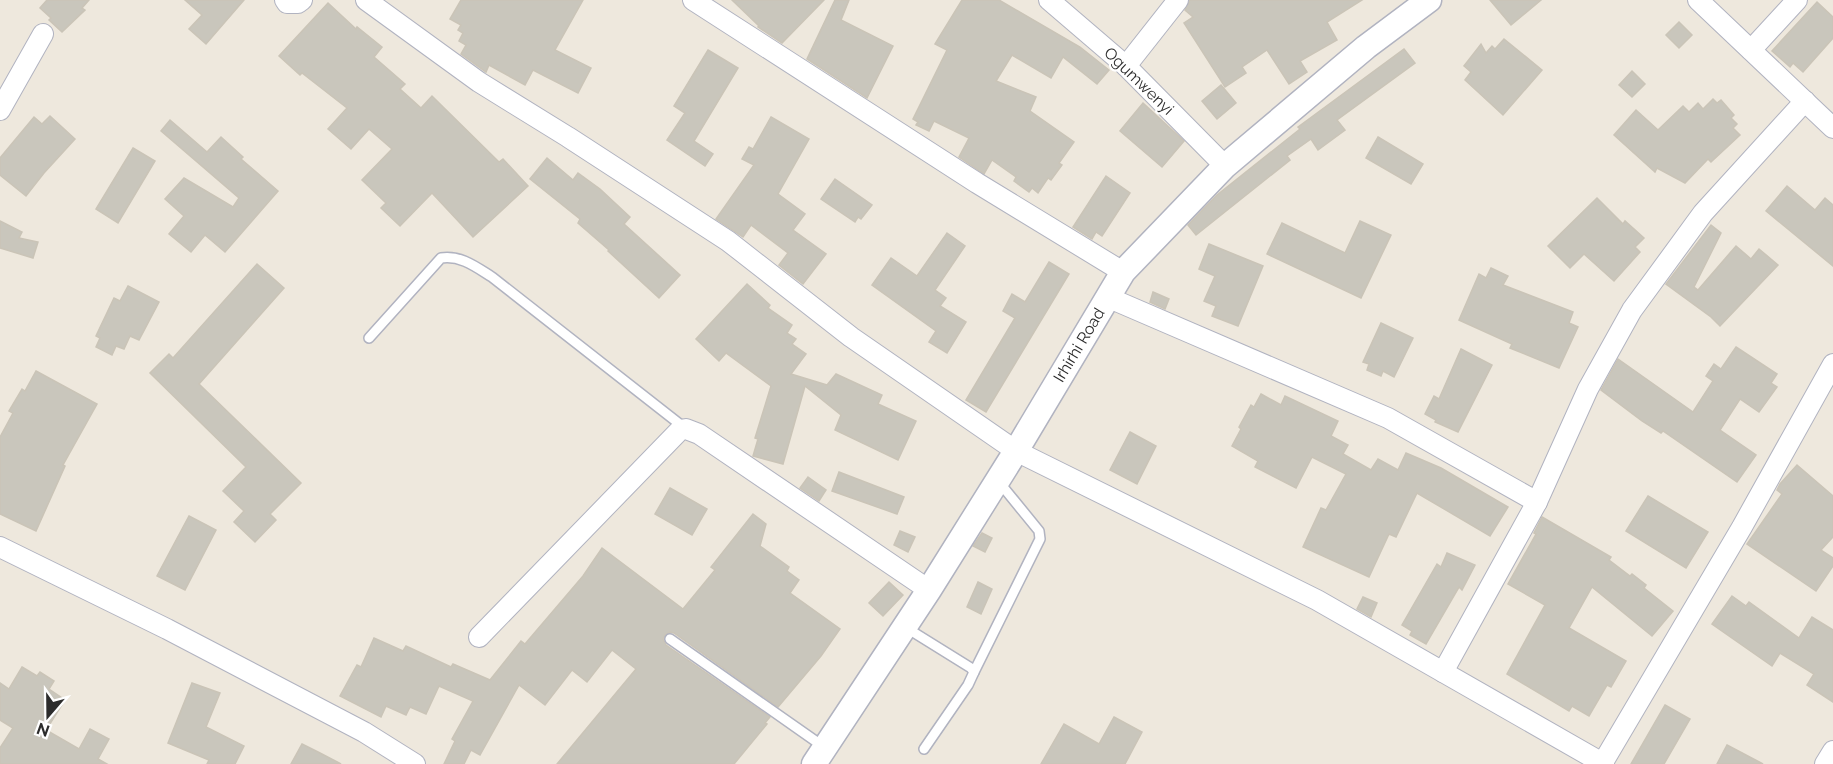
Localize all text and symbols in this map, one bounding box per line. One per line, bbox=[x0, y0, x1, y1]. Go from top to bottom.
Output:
street label: Ogumwenyi bbox=[1100, 43, 1178, 119]
street label: Irhirhi Road bbox=[1049, 304, 1109, 386]
north arrow bbox=[18, 686, 78, 746]
text: N bbox=[34, 719, 52, 741]

